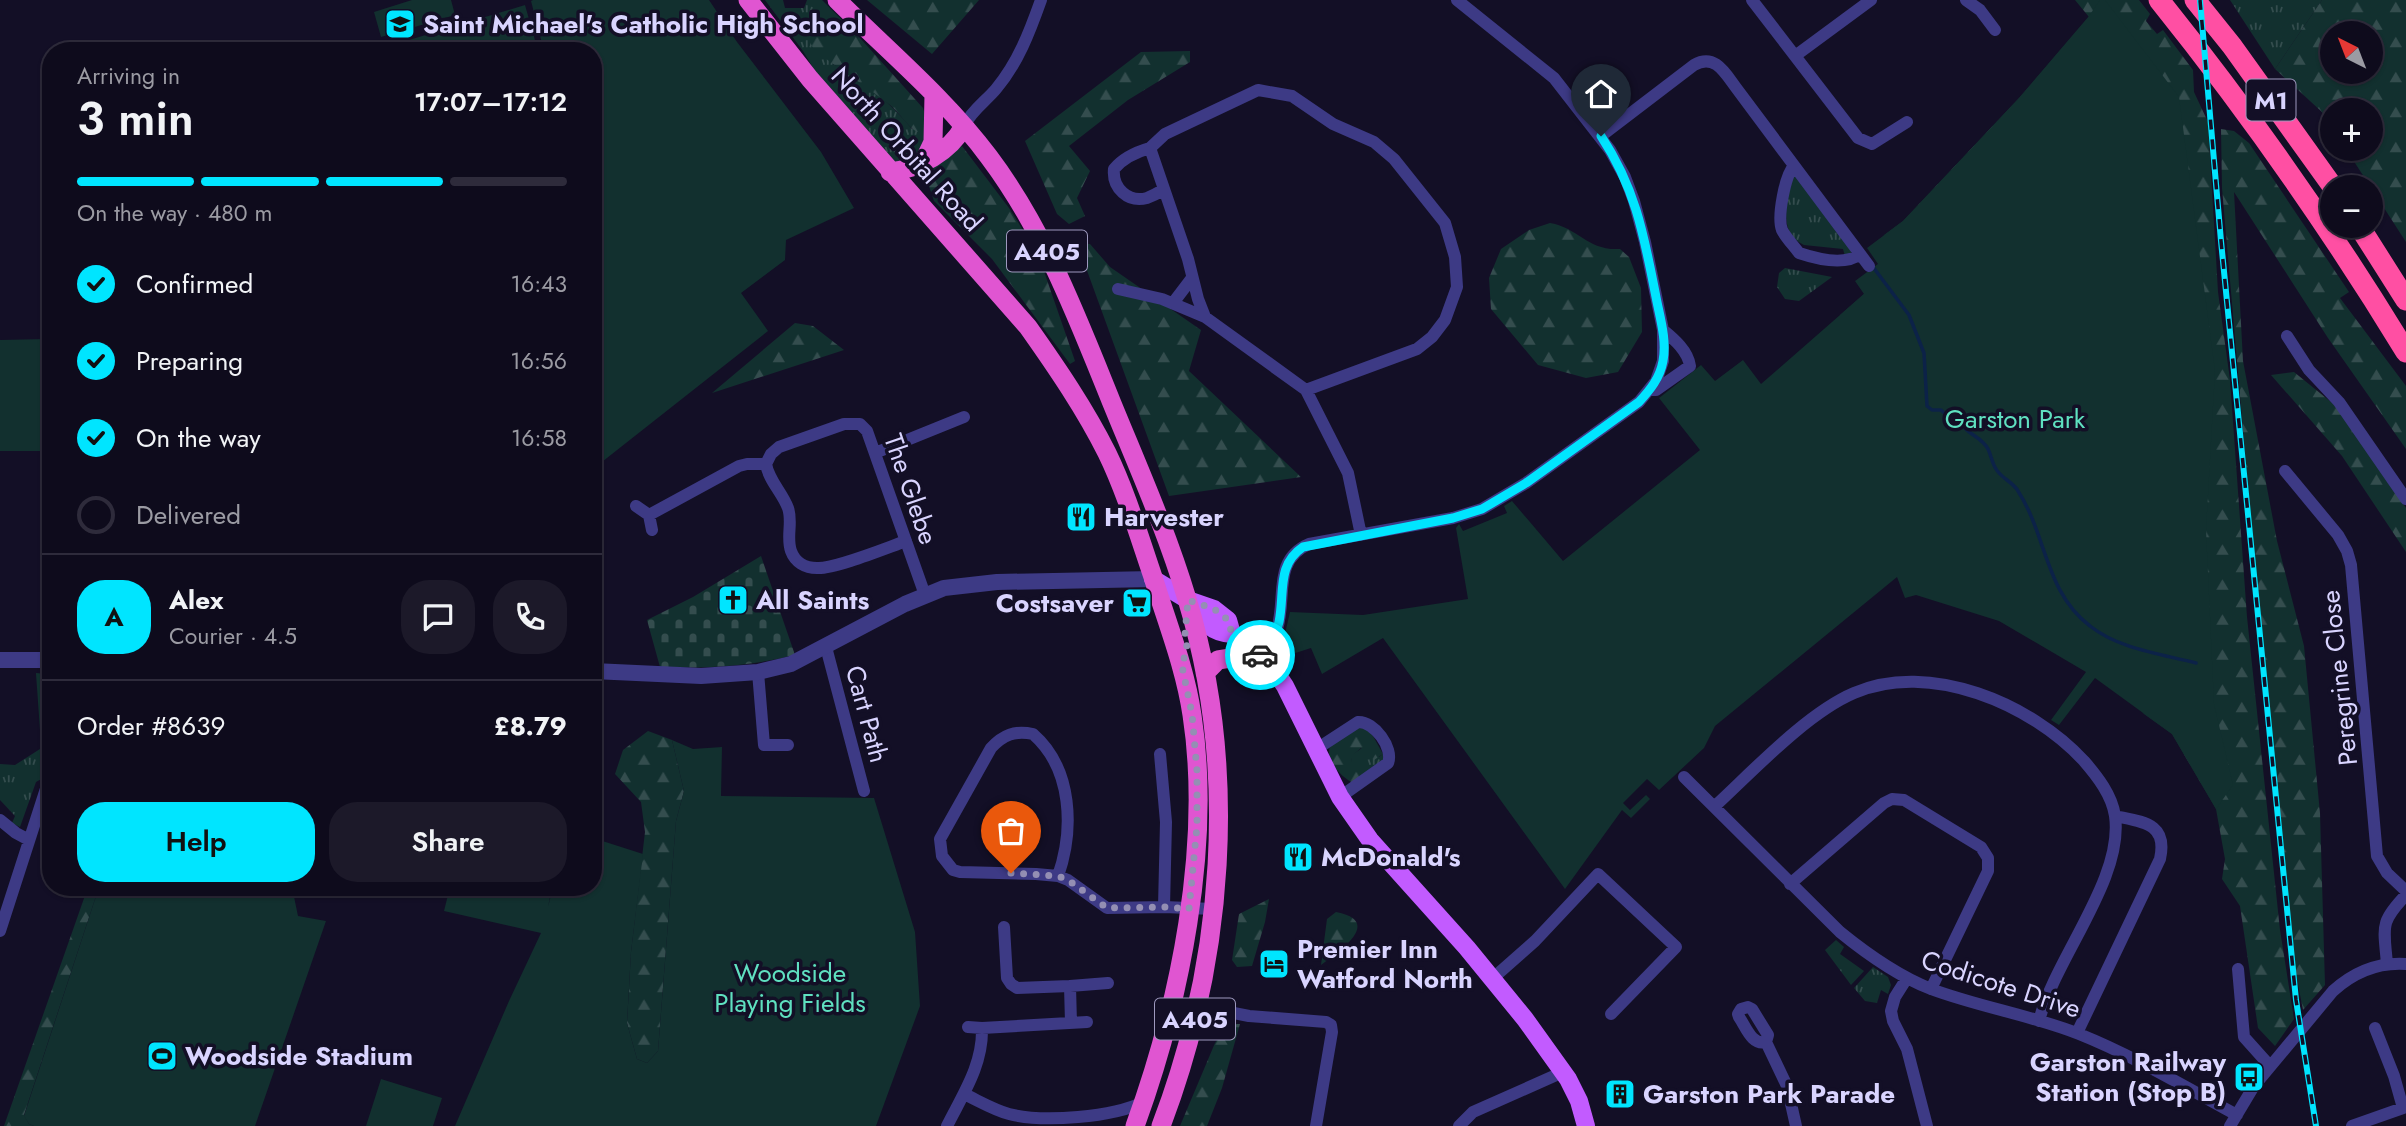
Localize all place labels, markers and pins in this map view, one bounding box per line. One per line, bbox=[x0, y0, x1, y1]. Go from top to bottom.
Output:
place label: Saint Michael's Catholic High School bbox=[423, 5, 864, 43]
school or university icon: Saint Michael's Catholic High School bbox=[383, 7, 417, 41]
pin bbox=[1571, 64, 1631, 136]
place label: Harvester bbox=[1104, 498, 1224, 536]
restaurant icon: Harvester bbox=[1064, 500, 1098, 534]
place label: All Saints bbox=[755, 581, 870, 619]
church icon: All Saints bbox=[716, 583, 750, 617]
place label: Costsaver bbox=[996, 584, 1114, 622]
supermarket icon: Costsaver bbox=[1120, 586, 1154, 620]
pin bbox=[981, 801, 1041, 873]
place label: McDonald's bbox=[1321, 838, 1461, 876]
restaurant icon: McDonald's bbox=[1281, 840, 1315, 874]
place label: Premier Inn Watford North bbox=[1297, 930, 1473, 998]
hotel icon: Premier Inn Watford North bbox=[1257, 947, 1291, 981]
place label: Woodside Stadium bbox=[185, 1037, 413, 1075]
sports icon: Woodside Stadium bbox=[145, 1039, 179, 1073]
place label: Garston Railway Station (Stop B) bbox=[2030, 1043, 2226, 1111]
bus stop icon: Garston Railway Station (Stop B) bbox=[2232, 1060, 2266, 1094]
place label: Garston Park Parade bbox=[1643, 1075, 1895, 1113]
building icon: Garston Park Parade bbox=[1603, 1077, 1637, 1111]

